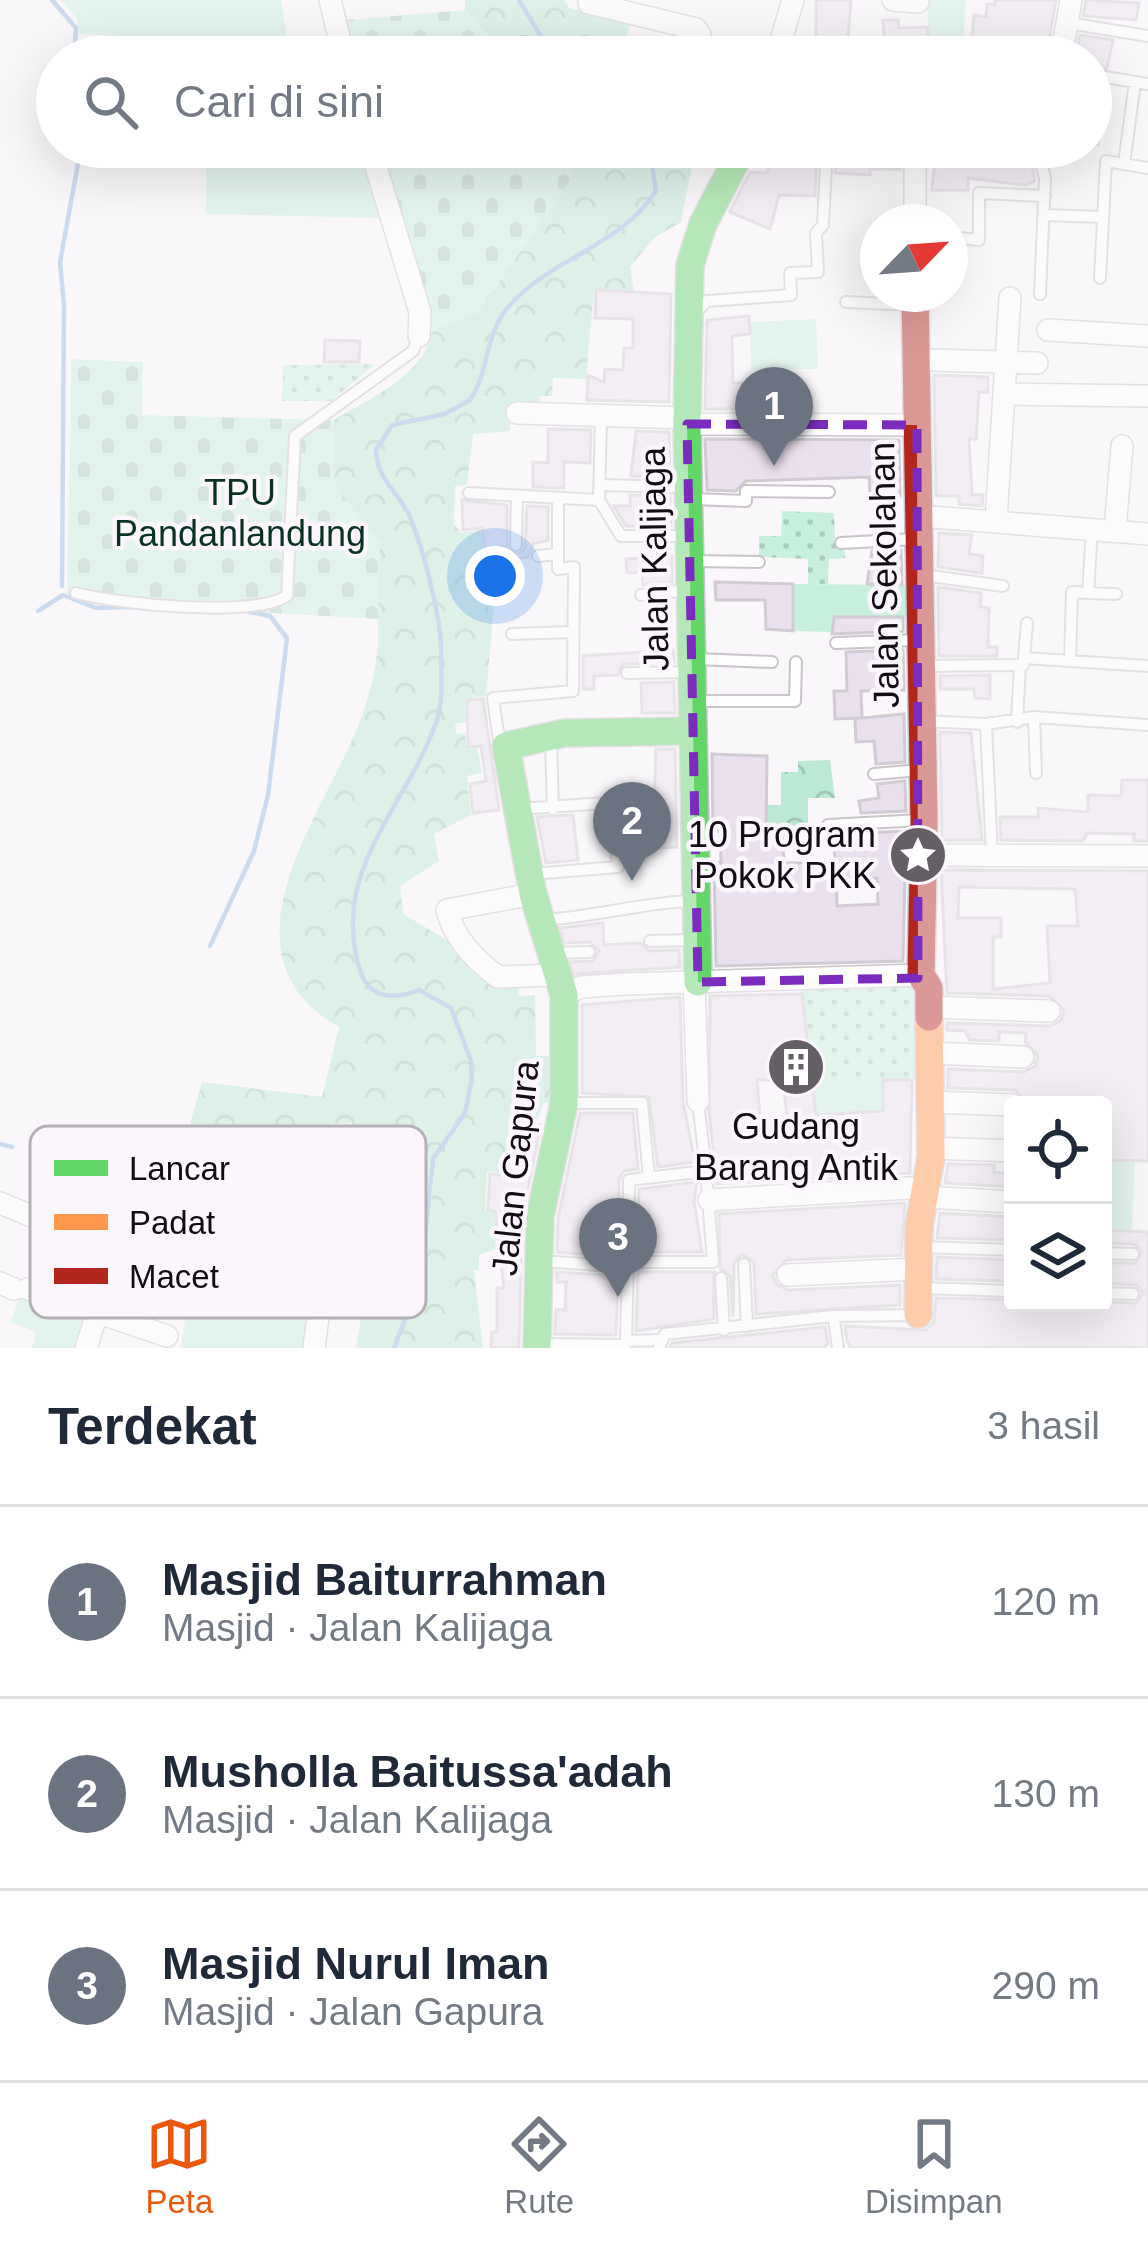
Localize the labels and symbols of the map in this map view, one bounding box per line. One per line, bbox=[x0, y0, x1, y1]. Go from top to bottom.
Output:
north arrow bbox=[860, 204, 968, 312]
pin: 1 bbox=[735, 367, 813, 466]
street label: Jalan Sekolahan bbox=[861, 442, 907, 708]
street label: Jalan Kalijaga bbox=[632, 446, 676, 671]
park label: TPU Pandanlandung bbox=[114, 472, 366, 554]
your location bbox=[465, 546, 525, 606]
pin: 2 bbox=[593, 782, 671, 881]
place label: 10 Program Pokok PKK bbox=[688, 814, 876, 896]
place icon: 10 Program Pokok PKK bbox=[887, 824, 949, 886]
building icon: Gudang Barang Antik bbox=[765, 1036, 827, 1098]
street label: Jalan Gapura bbox=[483, 1057, 547, 1278]
place label: Gudang Barang Antik bbox=[694, 1106, 899, 1188]
legend bbox=[30, 1126, 426, 1318]
text: Lancar bbox=[129, 1150, 230, 1187]
pin: 3 bbox=[579, 1198, 657, 1297]
text: Padat bbox=[129, 1204, 215, 1241]
text: Macet bbox=[129, 1258, 219, 1295]

